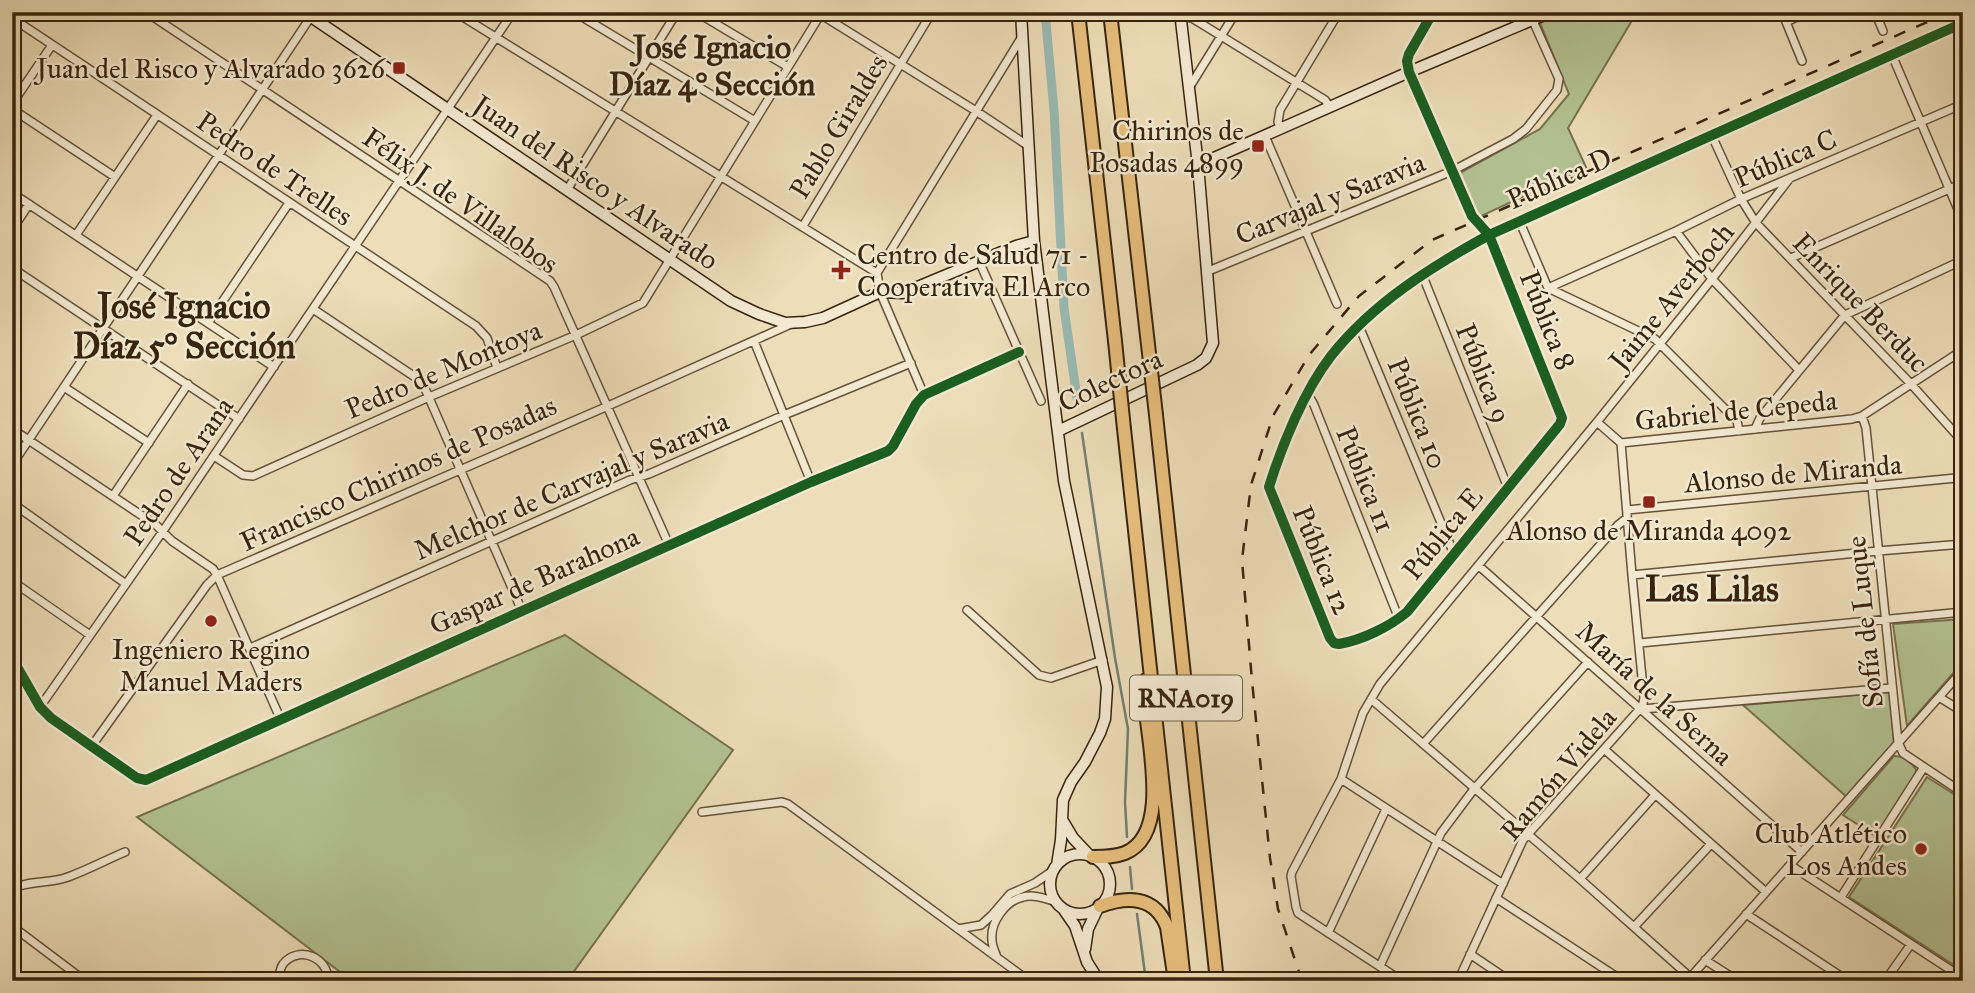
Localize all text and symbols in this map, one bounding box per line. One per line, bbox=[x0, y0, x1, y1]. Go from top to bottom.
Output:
district label: José Ignacio Díaz 4° Sección bbox=[609, 28, 816, 104]
street label: Pablo Giraldes bbox=[782, 48, 895, 205]
place label: Juan del Risco y Alvarado 3626 bbox=[33, 51, 387, 86]
marker: Juan del Risco y Alvarado 3626 bbox=[391, 60, 407, 76]
street label: Juan del Risco y Alvarado bbox=[464, 85, 725, 278]
street label: Pedro de Trelles bbox=[190, 103, 360, 234]
place label: Chirinos de Posadas 4899 bbox=[1090, 113, 1244, 180]
street label: Félix J. de Villalobos bbox=[356, 120, 565, 281]
street label: Pública C bbox=[1728, 121, 1842, 196]
marker: Chirinos de Posadas 4899 bbox=[1250, 138, 1266, 154]
street label: Pública D bbox=[1501, 140, 1617, 217]
street label: Carvajal y Saravia bbox=[1230, 144, 1430, 252]
street label: Jaime Averboch bbox=[1599, 215, 1742, 379]
street label: Enrique Berduc bbox=[1785, 225, 1936, 379]
place label: Centro de Salud 71 - Cooperativa El Arco bbox=[857, 237, 1090, 304]
marker: Centro de Salud 71 - Cooperativa El Arco bbox=[831, 260, 851, 280]
street label: Pública 8 bbox=[1512, 265, 1583, 375]
district label: José Ignacio Díaz 5° Sección bbox=[73, 285, 295, 368]
street label: Pedro de Montoya bbox=[340, 312, 547, 427]
street label: Pública 9 bbox=[1448, 318, 1519, 428]
street label: Colectora bbox=[1053, 341, 1168, 420]
street label: Pública 10 bbox=[1379, 353, 1456, 474]
street label: Gabriel de Cepeda bbox=[1633, 382, 1839, 439]
street label: Francisco Chirinos de Posadas bbox=[234, 388, 562, 559]
street label: Pedro de Arana bbox=[116, 390, 241, 552]
street label: Melchor de Carvajal y Saravia bbox=[408, 403, 734, 568]
street label: Pública 11 bbox=[1328, 421, 1403, 537]
street label: Alonso de Miranda bbox=[1682, 447, 1903, 501]
street label: Pública E bbox=[1394, 480, 1490, 587]
marker: Alonso de Miranda 4092 bbox=[1641, 494, 1657, 510]
street label: Pública 12 bbox=[1285, 501, 1360, 620]
place label: Alonso de Miranda 4092 bbox=[1506, 513, 1792, 548]
street label: Gaspar de Barahona bbox=[424, 518, 645, 642]
street label: Sofía de Luque bbox=[1838, 534, 1891, 710]
district label: Las Lilas bbox=[1645, 568, 1779, 611]
marker: Ingeniero Regino Manuel Maders bbox=[203, 613, 219, 629]
street label: María de la Serna bbox=[1569, 614, 1741, 773]
place label: Ingeniero Regino Manuel Maders bbox=[112, 632, 310, 699]
road number: RNA019 bbox=[1130, 676, 1242, 720]
street label: Ramón Videla bbox=[1493, 701, 1624, 848]
place label: Club Atlético Los Andes bbox=[1755, 816, 1907, 883]
marker: Club Atlético Los Andes bbox=[1913, 841, 1929, 857]

